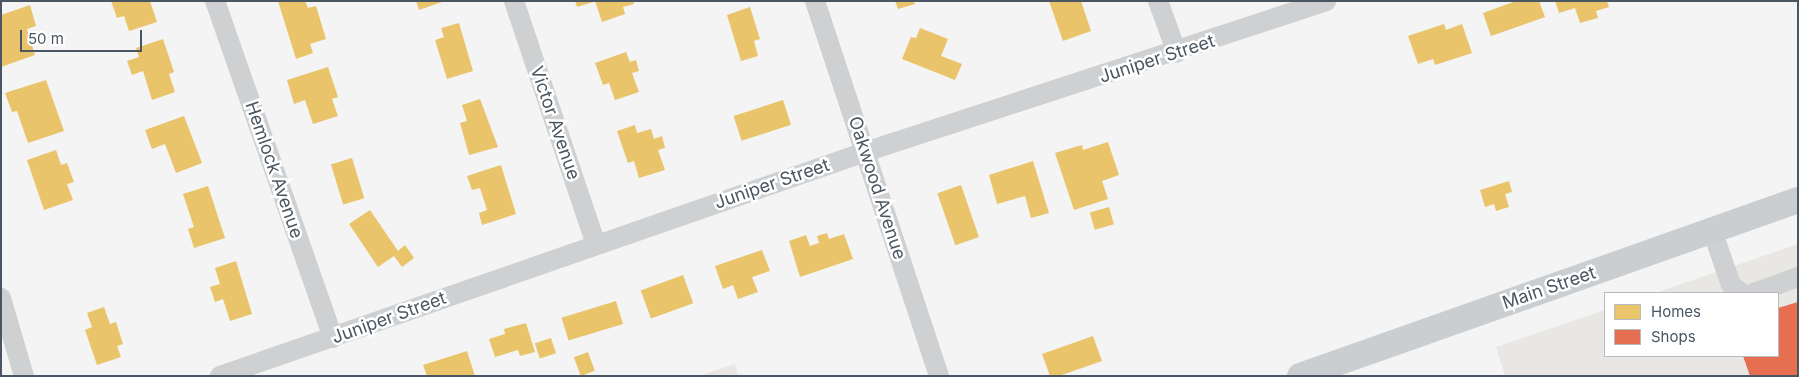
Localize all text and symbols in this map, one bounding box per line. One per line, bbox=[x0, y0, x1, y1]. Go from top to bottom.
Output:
scale bar bbox=[22, 20, 145, 52]
text: 50 m bbox=[28, 29, 64, 48]
street label: Juniper Street bbox=[1097, 30, 1217, 88]
street label: Victor Avenue bbox=[525, 63, 585, 183]
street label: Hemlock Avenue bbox=[240, 99, 308, 241]
street label: Oakwood Avenue bbox=[844, 114, 910, 262]
street label: Juniper Street bbox=[712, 154, 832, 214]
street label: Main Street bbox=[1500, 262, 1598, 314]
street label: Juniper Street bbox=[329, 287, 449, 349]
legend bbox=[1604, 292, 1779, 357]
text: Homes bbox=[1651, 302, 1701, 321]
text: Shops bbox=[1651, 327, 1696, 346]

